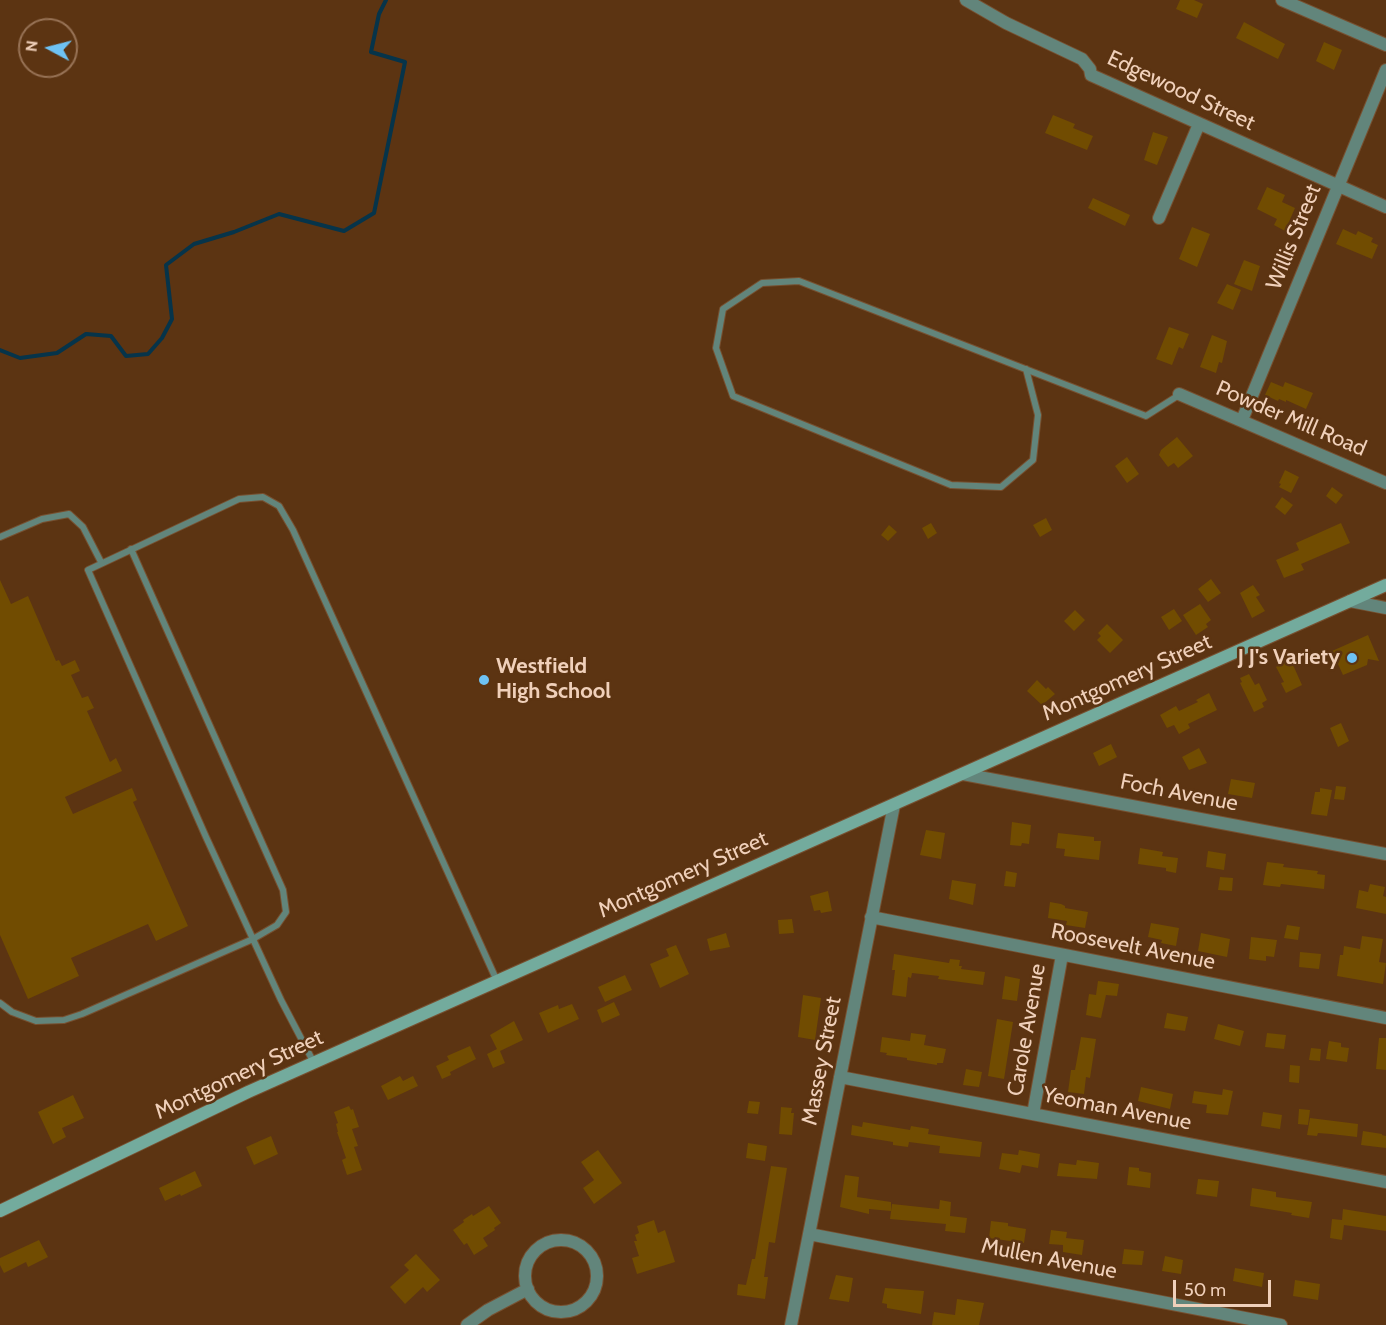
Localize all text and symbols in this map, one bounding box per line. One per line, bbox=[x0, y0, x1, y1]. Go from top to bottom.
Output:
north arrow bbox=[18, 18, 78, 78]
text: N bbox=[22, 39, 42, 53]
street label: Edgewood Street bbox=[1103, 45, 1259, 137]
street label: Willis Street bbox=[1261, 181, 1327, 293]
street label: Powder Mill Road bbox=[1212, 375, 1370, 463]
street label: Montgomery Street bbox=[1038, 629, 1216, 727]
place label: J J's Variety bbox=[1238, 645, 1340, 671]
marker: J J's Variety bbox=[1345, 651, 1359, 665]
place label: Westfield High School bbox=[496, 654, 611, 706]
marker: Westfield High School bbox=[477, 673, 491, 687]
street label: Foch Avenue bbox=[1118, 769, 1240, 817]
street label: Montgomery Street bbox=[594, 826, 772, 924]
street label: Roosevelt Avenue bbox=[1049, 918, 1217, 976]
street label: Carole Avenue bbox=[1002, 962, 1052, 1098]
street label: Massey Street bbox=[797, 995, 847, 1127]
street label: Montgomery Street bbox=[151, 1024, 327, 1126]
street label: Yeoman Avenue bbox=[1040, 1082, 1194, 1136]
street label: Mullen Avenue bbox=[979, 1233, 1119, 1285]
scale bar bbox=[1176, 1268, 1274, 1306]
text: 50 m bbox=[1184, 1279, 1226, 1301]

